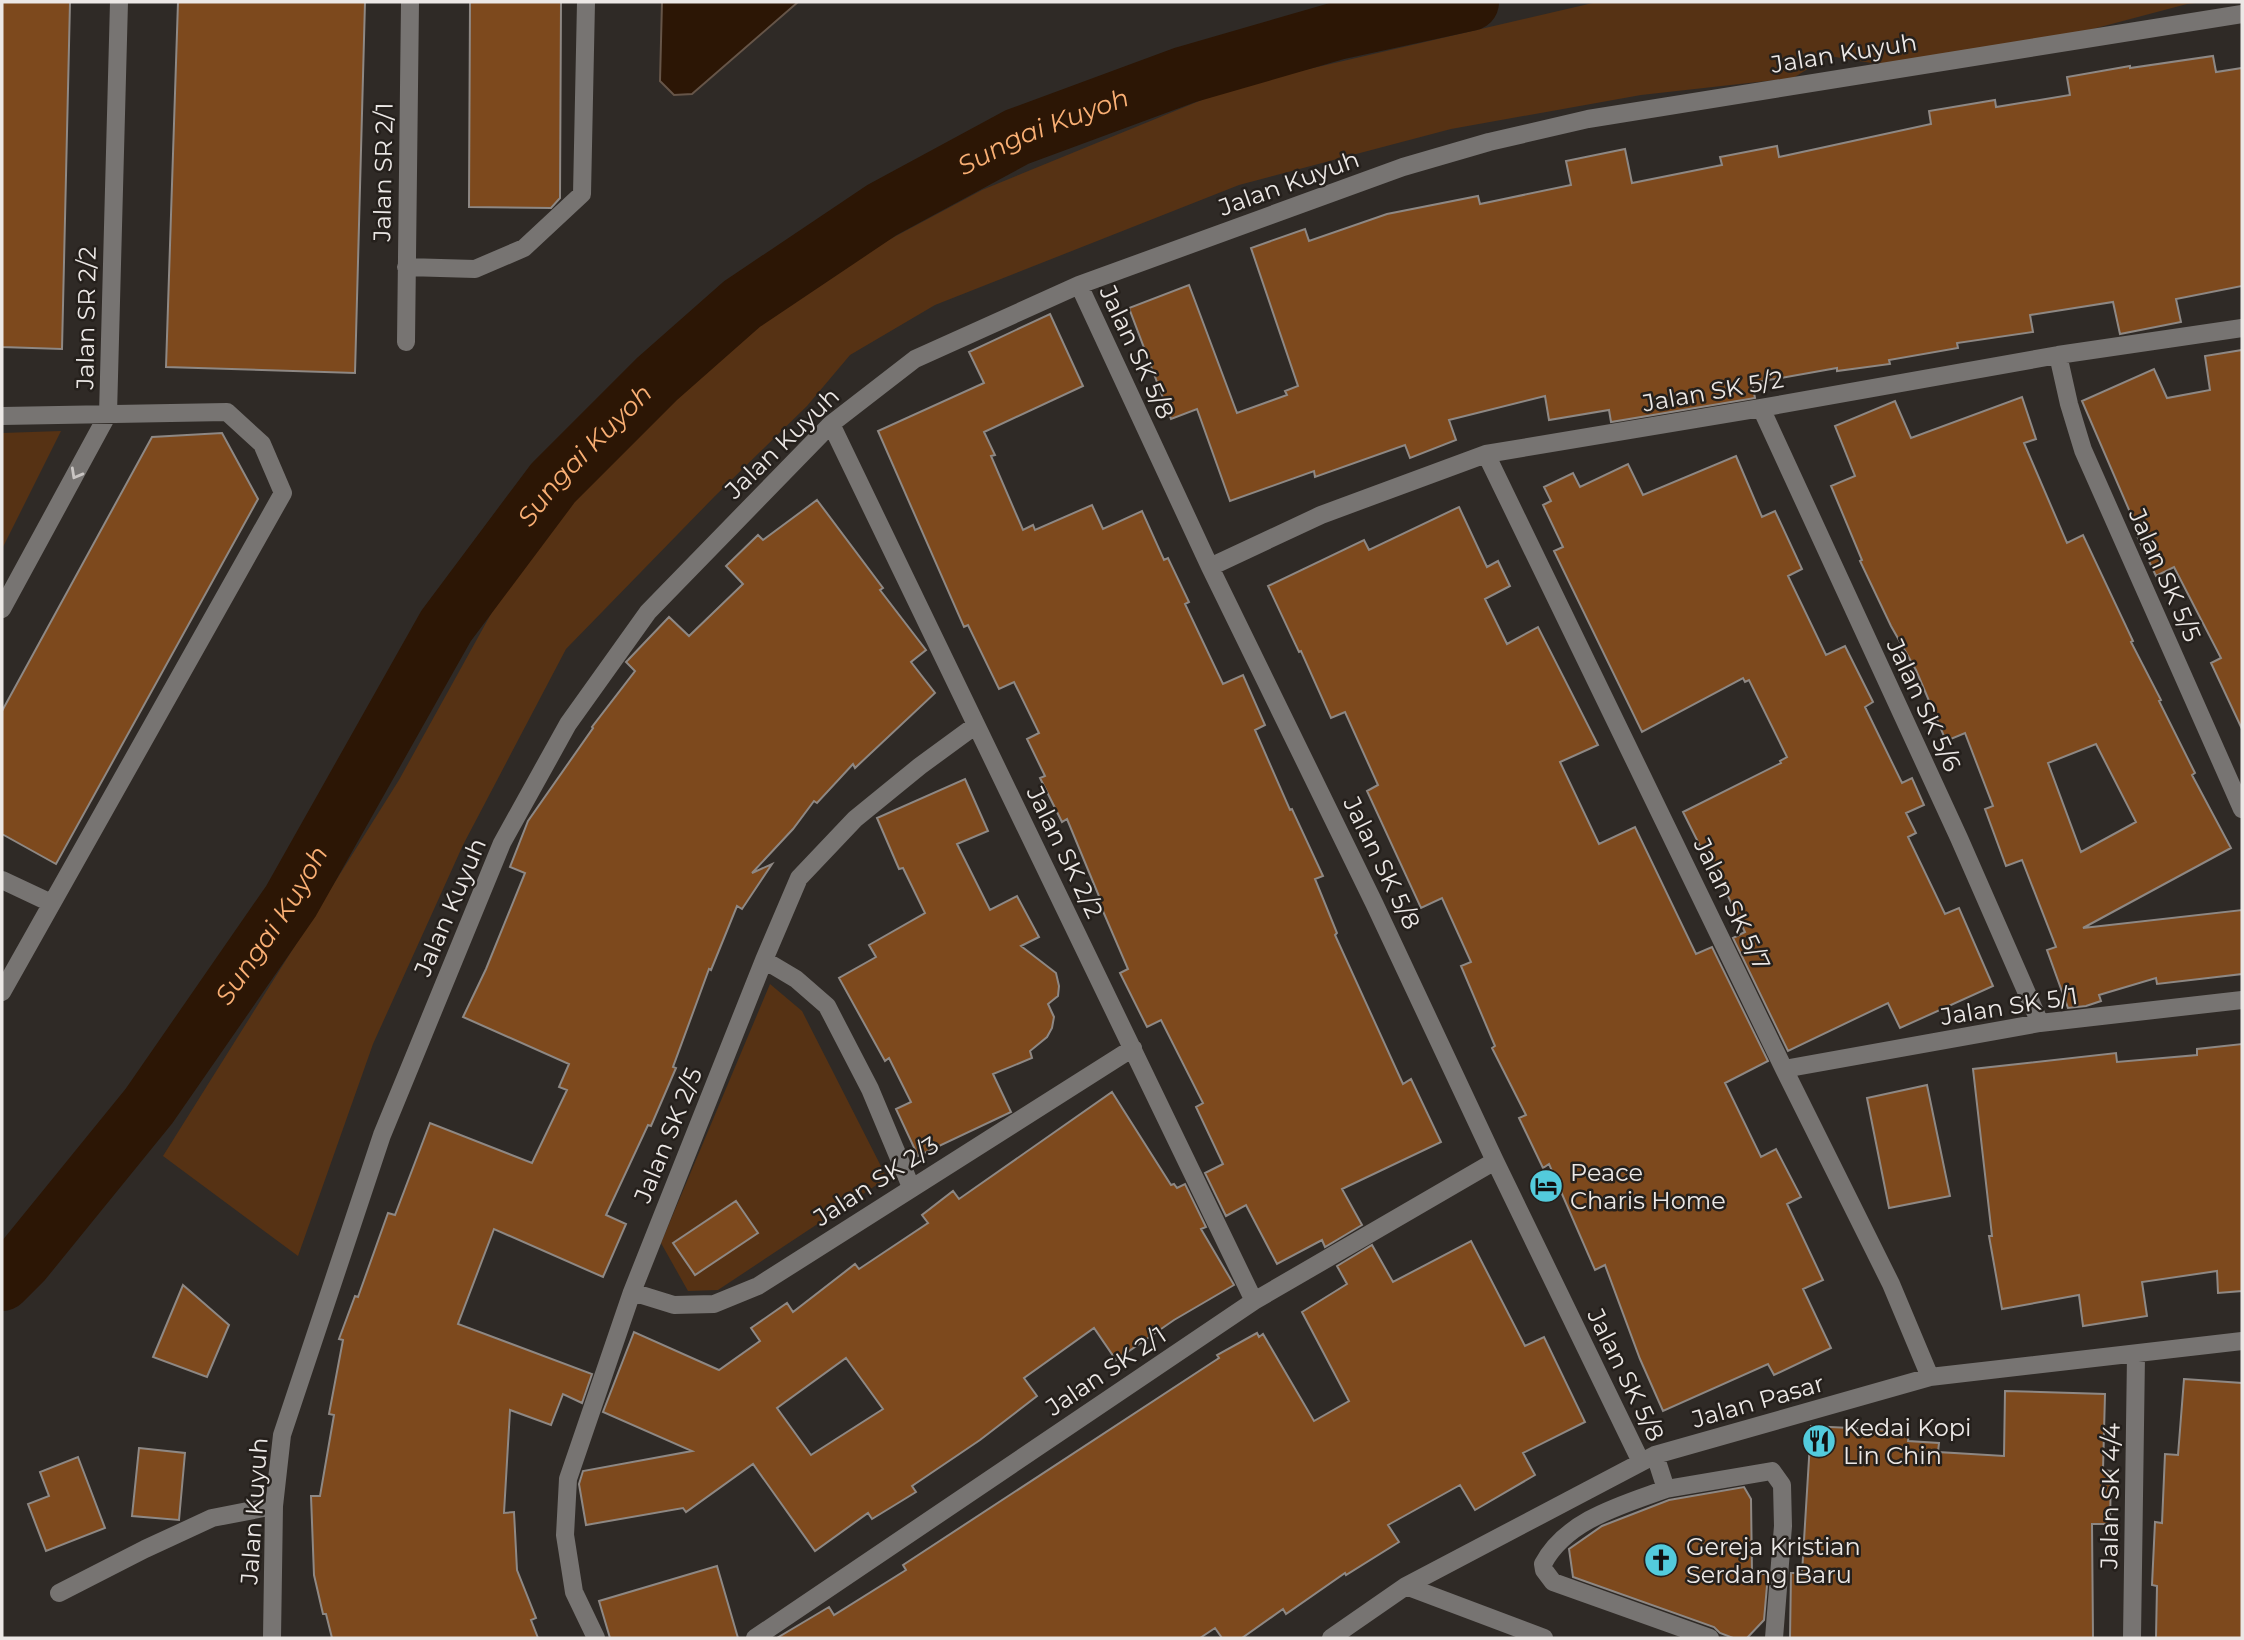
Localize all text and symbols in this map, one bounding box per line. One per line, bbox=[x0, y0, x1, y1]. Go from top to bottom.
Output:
street label: Jalan Kuyuh bbox=[1768, 27, 1919, 79]
water label: Sungai Kuyoh bbox=[952, 81, 1133, 182]
street label: Jalan SR 2/1 bbox=[367, 102, 399, 243]
street label: Jalan Kuyuh bbox=[1214, 144, 1363, 222]
street label: Jalan SR 2/2 bbox=[70, 246, 102, 391]
street label: Jalan SK 5/8 bbox=[1093, 280, 1181, 423]
street label: Jalan SK 5/2 bbox=[1639, 364, 1786, 418]
water label: Sungai Kuyoh bbox=[510, 377, 659, 532]
street label: Jalan Kuyuh bbox=[718, 381, 845, 505]
one-way arrow bbox=[70, 467, 84, 479]
street label: Jalan SK 5/5 bbox=[2122, 503, 2207, 646]
street label: Jalan SK 5/6 bbox=[1880, 633, 1967, 776]
street label: Jalan SK 2/2 bbox=[1020, 780, 1109, 923]
street label: Jalan SK 5/8 bbox=[1337, 791, 1427, 934]
street label: Jalan SK 5/7 bbox=[1687, 832, 1776, 975]
street label: Jalan Kuyuh bbox=[407, 834, 492, 981]
water label: Sungai Kuyoh bbox=[208, 840, 335, 1011]
street label: Jalan SK 5/1 bbox=[1937, 981, 2080, 1031]
street label: Jalan SK 2/5 bbox=[627, 1063, 708, 1208]
street label: Jalan SK 2/3 bbox=[807, 1130, 944, 1233]
place label: Peace Charis Home bbox=[1570, 1158, 1726, 1215]
hotel icon: Peace Charis Home bbox=[1527, 1167, 1565, 1205]
street label: Jalan SK 5/8 bbox=[1581, 1303, 1671, 1446]
street label: Jalan SK 2/1 bbox=[1040, 1320, 1172, 1422]
street label: Jalan Pasar bbox=[1688, 1368, 1827, 1434]
place label: Kedai Kopi Lin Chin bbox=[1843, 1413, 1971, 1470]
restaurant icon: Kedai Kopi Lin Chin bbox=[1800, 1422, 1838, 1460]
street label: Jalan SK 4/4 bbox=[2094, 1423, 2126, 1570]
street label: Jalan Kuyuh bbox=[234, 1437, 274, 1586]
place label: Gereja Kristian Serdang Baru bbox=[1686, 1532, 1861, 1589]
church icon: Gereja Kristian Serdang Baru bbox=[1642, 1541, 1680, 1579]

